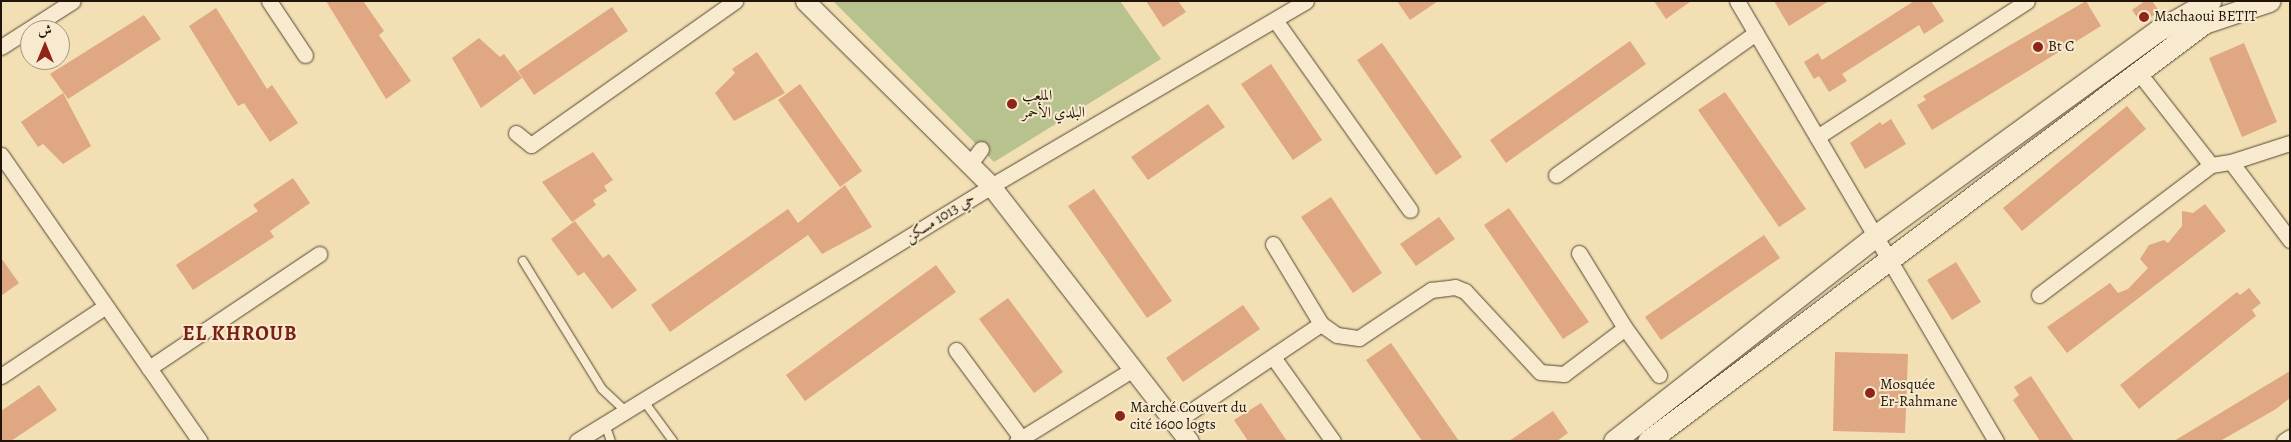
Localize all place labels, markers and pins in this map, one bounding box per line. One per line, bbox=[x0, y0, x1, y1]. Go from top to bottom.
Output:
place label: Machaoui BETIT bbox=[2154, 8, 2257, 26]
marker: Machaoui BETIT bbox=[2138, 11, 2150, 23]
place label: Bt C bbox=[2048, 38, 2074, 56]
marker: Bt C bbox=[2032, 41, 2044, 53]
place label: الملعب البلدي الأحمر bbox=[1022, 86, 1085, 121]
marker: الملعب البلدي الأحمر bbox=[1006, 98, 1018, 110]
place label: Mosquée Er-Rahmane bbox=[1880, 375, 1957, 410]
marker: Mosquée Er-Rahmane bbox=[1864, 387, 1876, 399]
place label: Marché Couvert du cité 1600 logts bbox=[1130, 398, 1247, 433]
marker: Marché Couvert du cité 1600 logts bbox=[1114, 410, 1126, 422]

